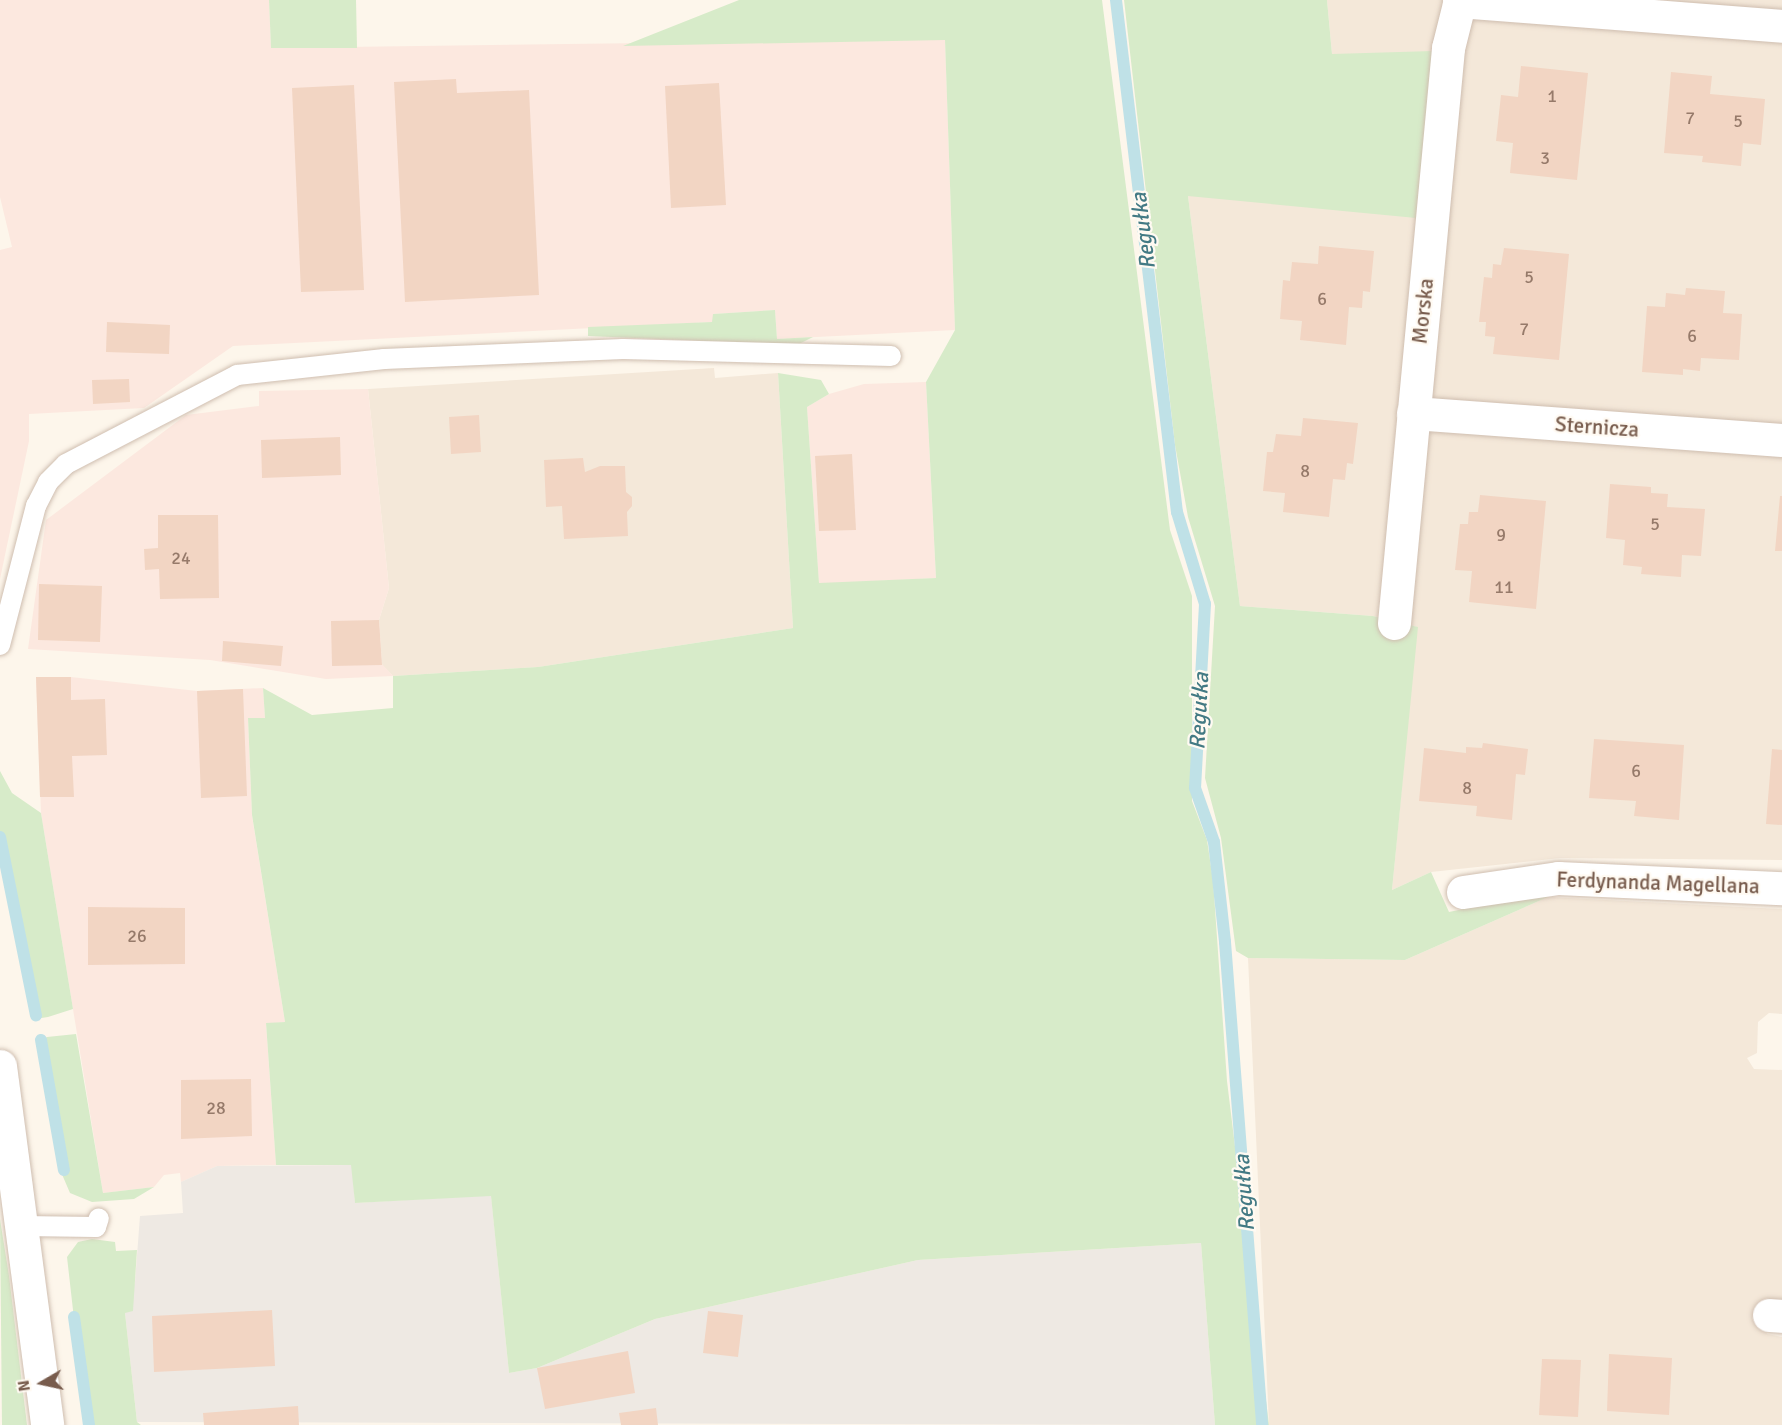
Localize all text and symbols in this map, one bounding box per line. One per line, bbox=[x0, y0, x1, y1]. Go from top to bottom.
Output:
house number: 1 bbox=[1547, 85, 1557, 107]
house number: 7 bbox=[1685, 107, 1695, 129]
house number: 5 bbox=[1733, 110, 1743, 132]
house number: 3 bbox=[1540, 147, 1550, 169]
water label: Regułka bbox=[1125, 191, 1161, 271]
house number: 5 bbox=[1524, 266, 1534, 288]
street label: Morska bbox=[1407, 277, 1439, 345]
house number: 6 bbox=[1317, 288, 1327, 310]
house number: 7 bbox=[1519, 318, 1529, 340]
house number: 6 bbox=[1687, 325, 1697, 347]
street label: Sternicza bbox=[1554, 411, 1640, 443]
house number: 8 bbox=[1300, 460, 1310, 482]
house number: 5 bbox=[1650, 513, 1660, 535]
house number: 9 bbox=[1496, 524, 1506, 546]
house number: 24 bbox=[171, 547, 191, 569]
house number: 11 bbox=[1494, 576, 1514, 598]
water label: Regułka bbox=[1184, 672, 1214, 750]
house number: 6 bbox=[1631, 760, 1641, 782]
house number: 8 bbox=[1462, 777, 1472, 799]
street label: Ferdynanda Magellana bbox=[1556, 867, 1760, 899]
house number: 26 bbox=[127, 925, 147, 947]
house number: 28 bbox=[206, 1097, 226, 1119]
water label: Regułka bbox=[1228, 1154, 1260, 1232]
north arrow bbox=[12, 1353, 72, 1413]
text: N bbox=[13, 1379, 35, 1393]

